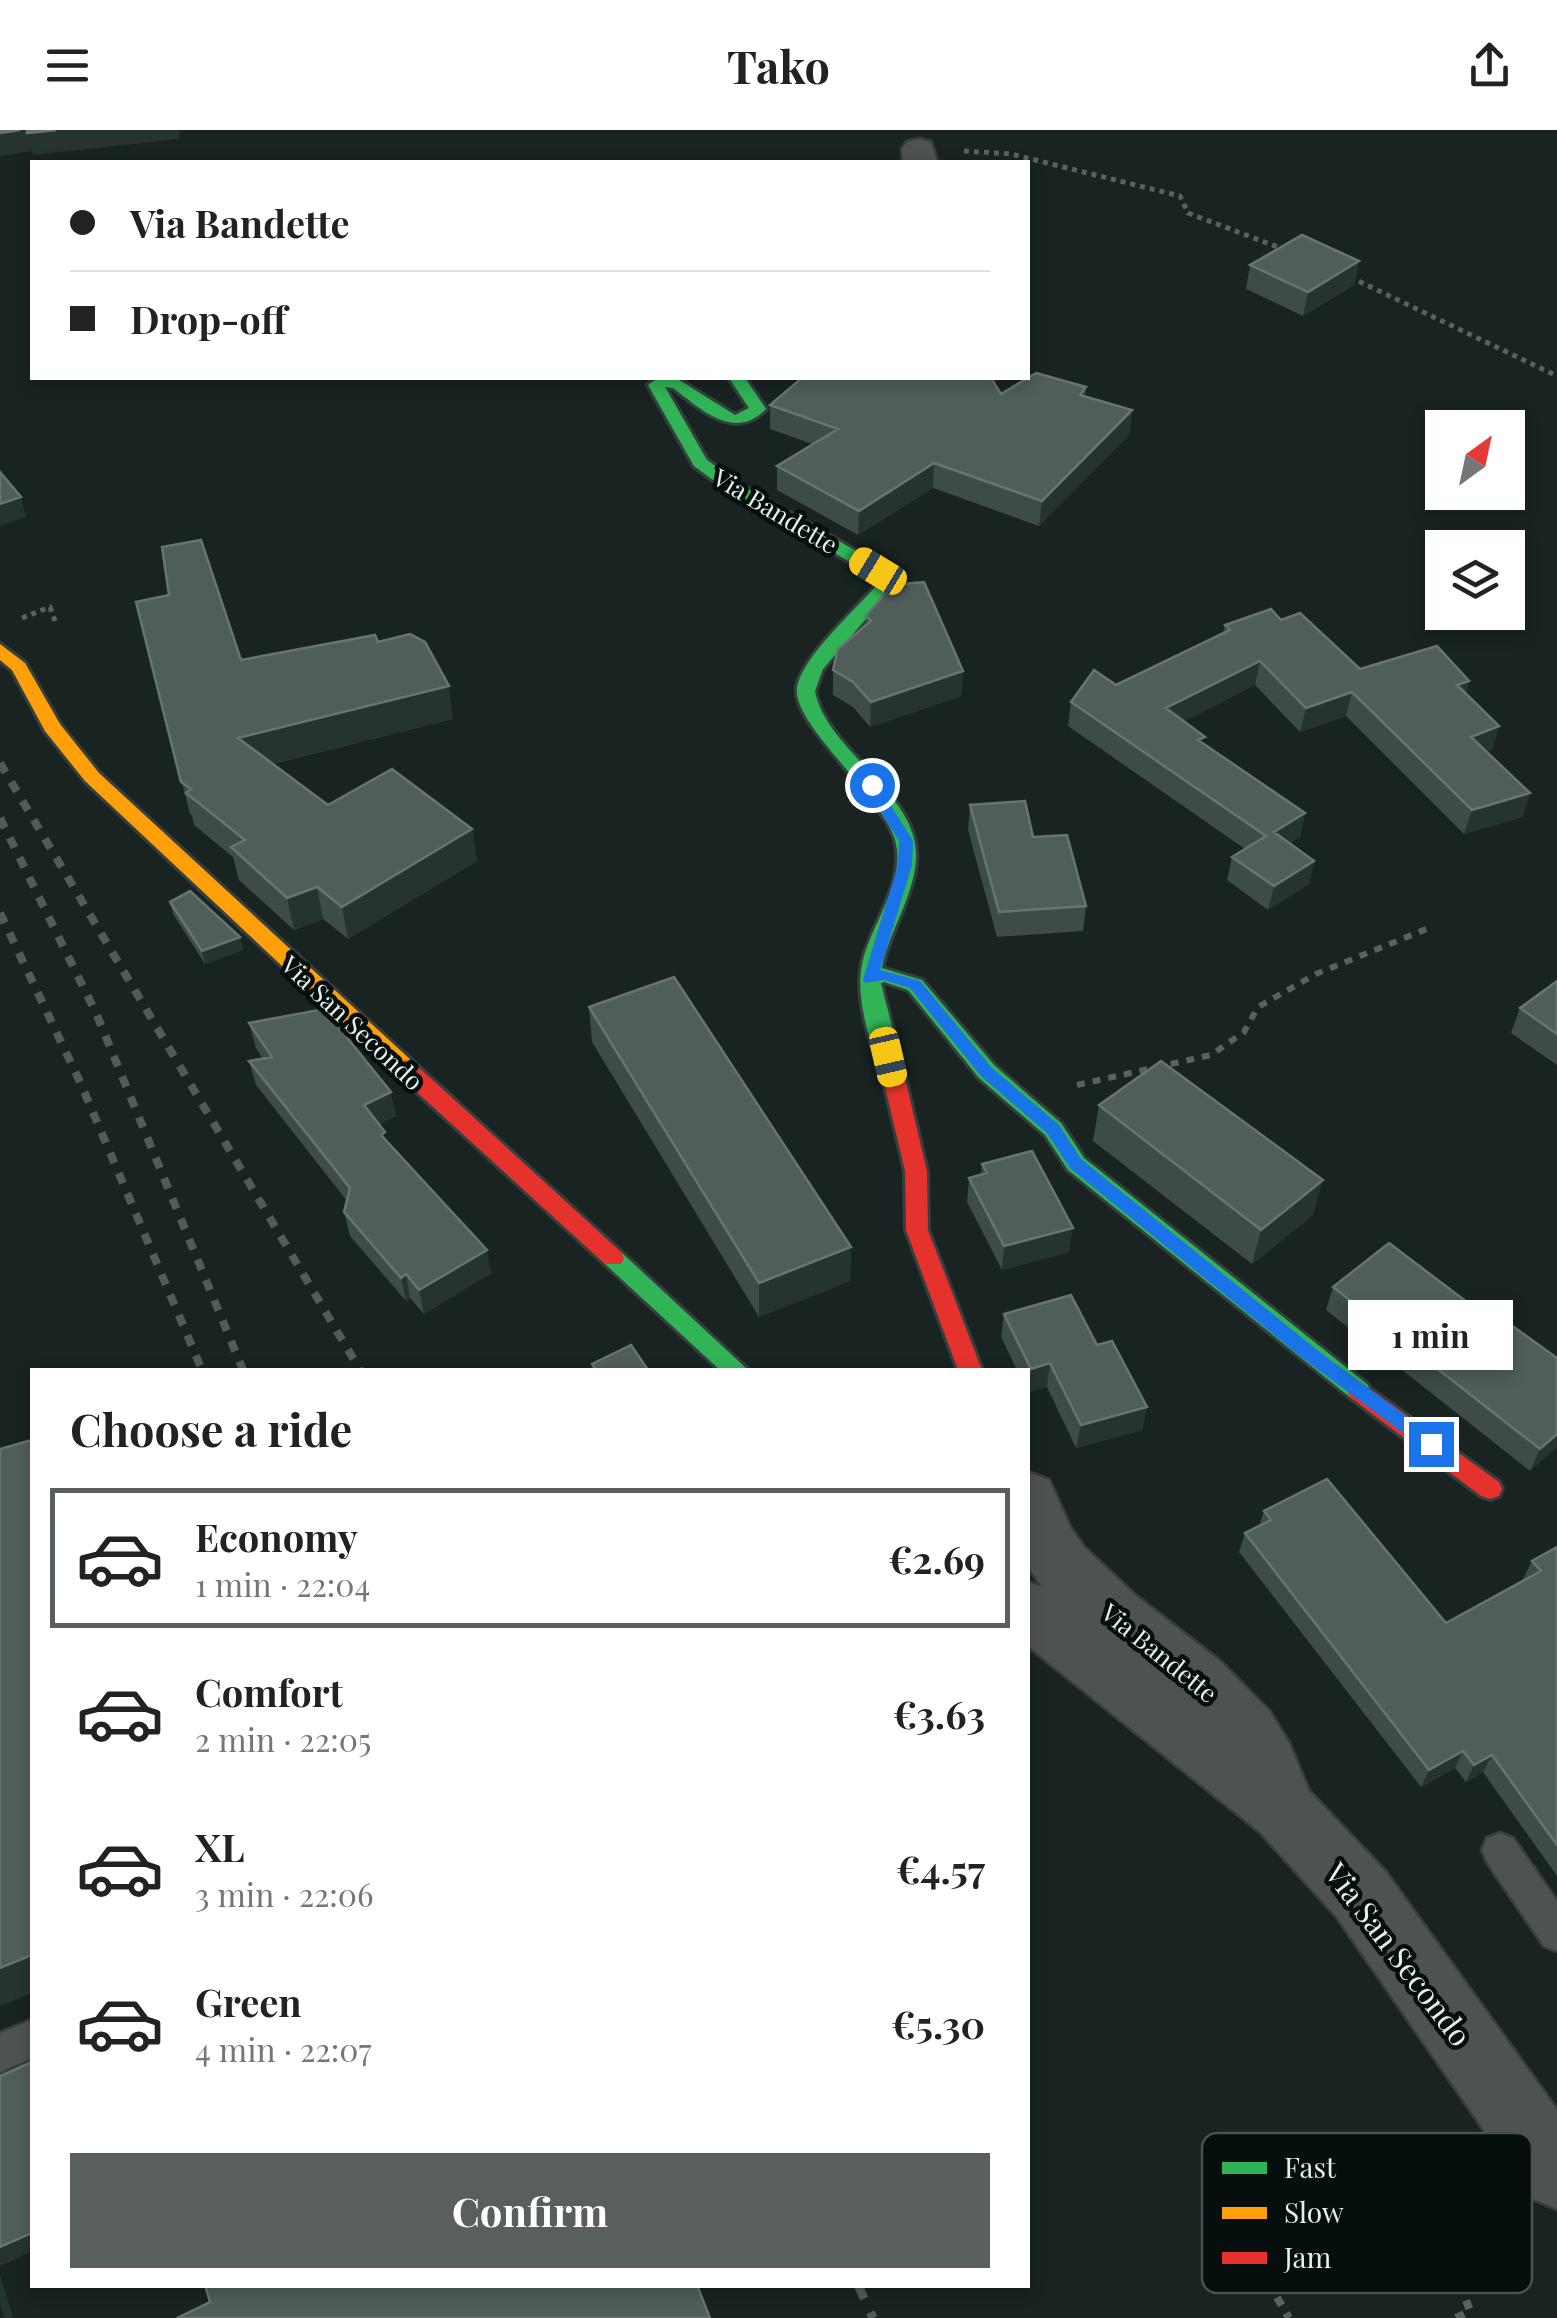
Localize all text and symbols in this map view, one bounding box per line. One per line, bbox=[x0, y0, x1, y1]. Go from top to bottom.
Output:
text: Tako bbox=[727, 35, 830, 95]
icon: menu bbox=[40, 38, 95, 93]
icon: share bbox=[1462, 38, 1517, 93]
text: Via Bandette bbox=[130, 197, 350, 248]
text: Drop-off bbox=[130, 293, 287, 344]
north arrow bbox=[1425, 410, 1525, 510]
map controls bbox=[1425, 410, 1525, 630]
street label: Via Bandette bbox=[707, 459, 845, 560]
button: layers bbox=[1425, 530, 1525, 630]
car bbox=[845, 543, 911, 599]
route start bbox=[850, 763, 895, 808]
street label: Via San Secondo bbox=[274, 947, 431, 1096]
car bbox=[867, 1024, 909, 1090]
callout: 1 min bbox=[1348, 1299, 1514, 1369]
text: 1 min bbox=[1391, 1313, 1470, 1356]
text: Choose a ride bbox=[70, 1398, 352, 1458]
route end bbox=[1409, 1422, 1454, 1467]
text: Economy bbox=[195, 1511, 358, 1562]
icon: car bbox=[75, 1513, 165, 1603]
text: €2.69 bbox=[888, 1533, 985, 1584]
text: 1 min · 22:04 bbox=[195, 1562, 370, 1605]
street label: Via Bandette bbox=[1094, 1594, 1225, 1709]
text: Comfort bbox=[195, 1666, 343, 1717]
icon: car bbox=[75, 1668, 165, 1758]
text: €3.63 bbox=[893, 1688, 985, 1739]
text: 2 min · 22:05 bbox=[195, 1717, 371, 1760]
text: XL bbox=[195, 1821, 244, 1872]
icon: car bbox=[75, 1823, 165, 1913]
text: €4.57 bbox=[896, 1843, 985, 1894]
street label: Via San Secondo bbox=[1316, 1853, 1481, 2054]
text: 3 min · 22:06 bbox=[195, 1872, 374, 1915]
text: Green bbox=[195, 1976, 302, 2027]
icon: car bbox=[75, 1978, 165, 2068]
text: €5.30 bbox=[891, 1998, 985, 2049]
text: 4 min · 22:07 bbox=[195, 2027, 371, 2070]
legend bbox=[1202, 2133, 1532, 2293]
text: Fast bbox=[1284, 2148, 1337, 2185]
button: Confirm bbox=[70, 2153, 990, 2268]
text: Slow bbox=[1284, 2193, 1344, 2230]
text: Jam bbox=[1283, 2238, 1331, 2275]

